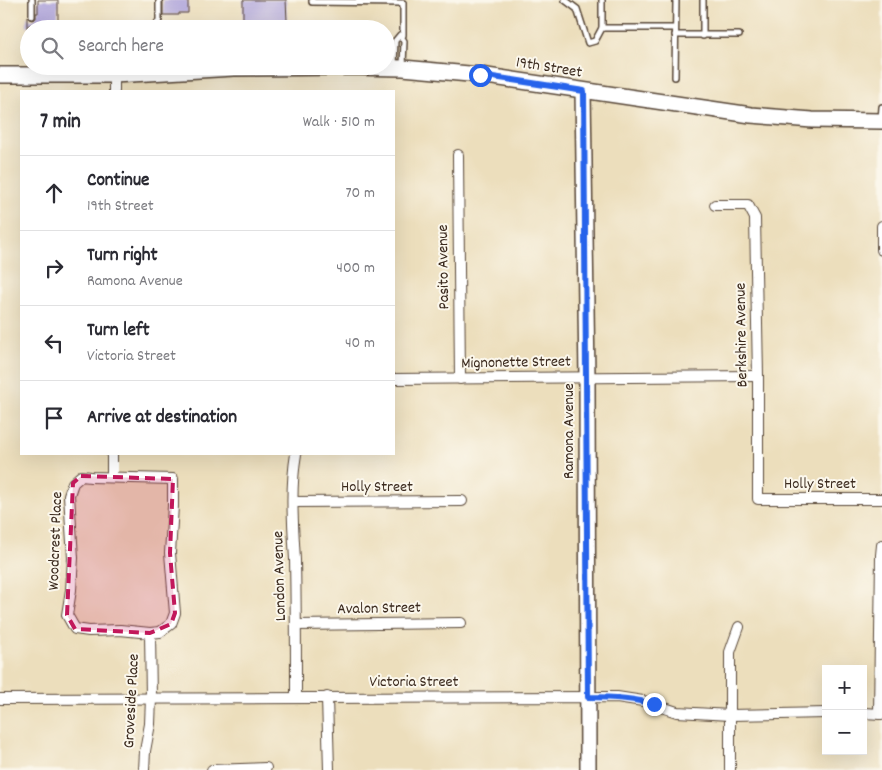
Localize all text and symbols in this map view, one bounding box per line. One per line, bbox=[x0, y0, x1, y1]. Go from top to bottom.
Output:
search box bbox=[20, 20, 395, 75]
icon: search bbox=[38, 34, 66, 62]
text: Search here bbox=[78, 34, 164, 61]
street label: 19th Street bbox=[514, 51, 584, 85]
route start bbox=[469, 64, 492, 87]
text: 7 min bbox=[40, 108, 81, 138]
text: Walk · 510 m bbox=[303, 111, 375, 134]
text: Continue bbox=[87, 168, 149, 195]
icon: ahead bbox=[40, 179, 68, 207]
text: 70 m bbox=[345, 182, 375, 205]
text: 19th Street bbox=[87, 195, 154, 218]
street label: Pasito Avenue bbox=[432, 224, 456, 310]
text: Turn right bbox=[87, 243, 158, 270]
icon: right bbox=[40, 254, 68, 282]
text: 400 m bbox=[336, 257, 375, 280]
text: Ramona Avenue bbox=[87, 270, 183, 293]
street label: Berkshire Avenue bbox=[730, 283, 754, 387]
text: Turn left bbox=[87, 318, 150, 345]
icon: left bbox=[40, 329, 68, 357]
text: 40 m bbox=[345, 332, 375, 355]
text: Victoria Street bbox=[87, 345, 176, 368]
street label: Mignonette Street bbox=[461, 351, 571, 375]
street label: Ramona Avenue bbox=[558, 383, 581, 479]
icon: arrive bbox=[40, 404, 68, 432]
text: Arrive at destination bbox=[87, 405, 237, 432]
street label: Holly Street bbox=[784, 473, 856, 496]
street label: Holly Street bbox=[341, 476, 413, 499]
street label: Woodcrest Place bbox=[43, 491, 69, 591]
street label: London Avenue bbox=[267, 530, 293, 622]
street label: Avalon Street bbox=[337, 597, 421, 621]
street label: Groveside Place bbox=[118, 653, 146, 749]
map controls bbox=[822, 665, 867, 755]
button: + bbox=[822, 665, 867, 710]
street label: Victoria Street bbox=[370, 671, 459, 694]
route end bbox=[643, 693, 666, 716]
button: − bbox=[822, 710, 867, 755]

